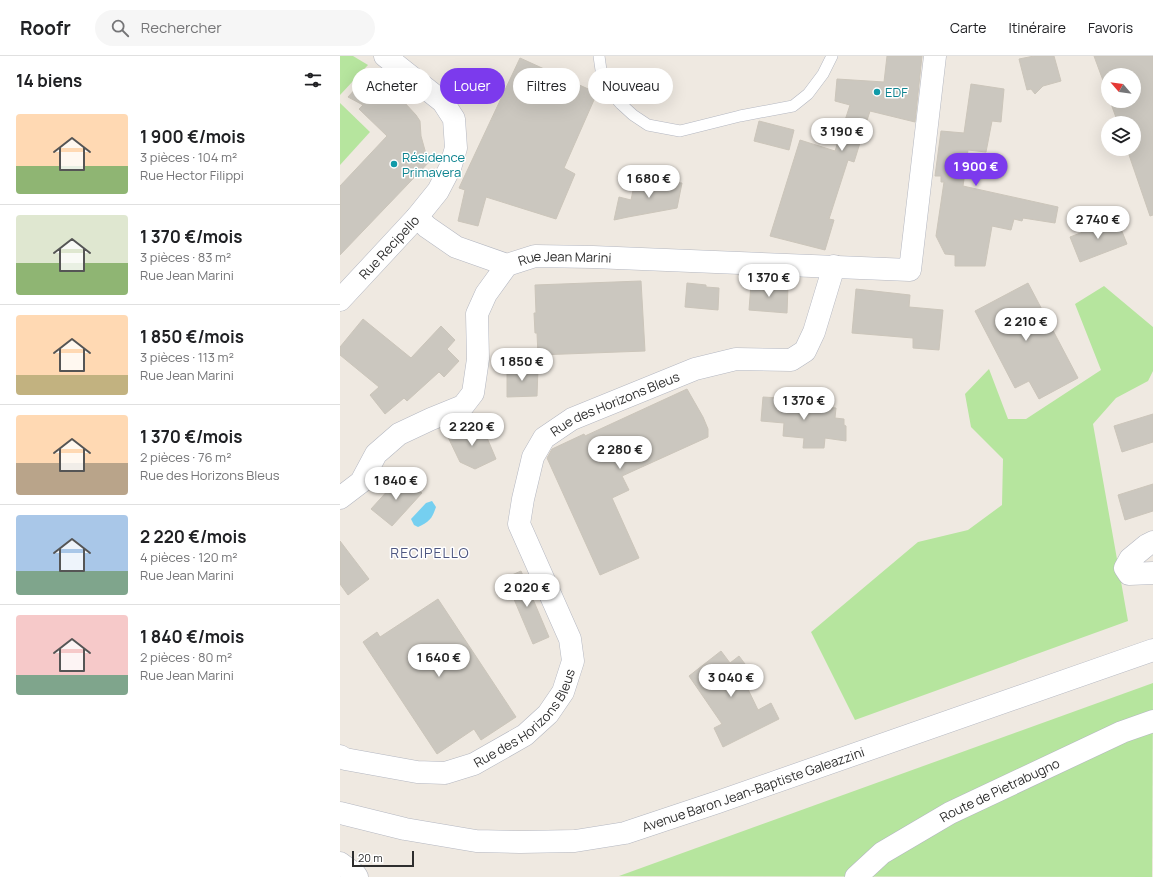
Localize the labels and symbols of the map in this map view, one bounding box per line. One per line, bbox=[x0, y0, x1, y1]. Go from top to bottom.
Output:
north arrow bbox=[1101, 68, 1141, 108]
place label: EDF bbox=[885, 83, 908, 101]
marker: EDF bbox=[872, 87, 882, 97]
pin: 3 190 € bbox=[805, 118, 879, 152]
place label: Résidence Primavera bbox=[402, 148, 465, 181]
pin: 1 900 € bbox=[939, 153, 1013, 187]
marker: Résidence Primavera bbox=[389, 159, 399, 169]
pin: 1 680 € bbox=[612, 165, 686, 199]
pin: 2 740 € bbox=[1061, 206, 1135, 240]
street label: Rue Recipello bbox=[355, 211, 423, 283]
street label: Rue Jean Marini bbox=[516, 247, 612, 270]
pin: 1 370 € bbox=[732, 264, 806, 298]
pin: 2 210 € bbox=[989, 308, 1063, 342]
pin: 1 850 € bbox=[485, 348, 559, 382]
street label: Rue des Horizons Bleus bbox=[547, 367, 682, 440]
pin: 1 370 € bbox=[767, 387, 841, 421]
pin: 2 220 € bbox=[435, 413, 509, 447]
pin: 2 280 € bbox=[583, 436, 657, 470]
pin: 1 840 € bbox=[359, 467, 433, 501]
district label: RECIPELLO bbox=[390, 543, 470, 562]
pin: 2 020 € bbox=[490, 574, 564, 608]
pin: 1 640 € bbox=[402, 644, 476, 678]
pin: 3 040 € bbox=[694, 664, 768, 698]
street label: Rue des Horizons Bleus bbox=[470, 666, 579, 771]
street label: Avenue Baron Jean-Baptiste Galeazzini bbox=[640, 743, 867, 836]
street label: Route de Pietrabugno bbox=[936, 754, 1063, 826]
scale bar bbox=[352, 849, 414, 868]

